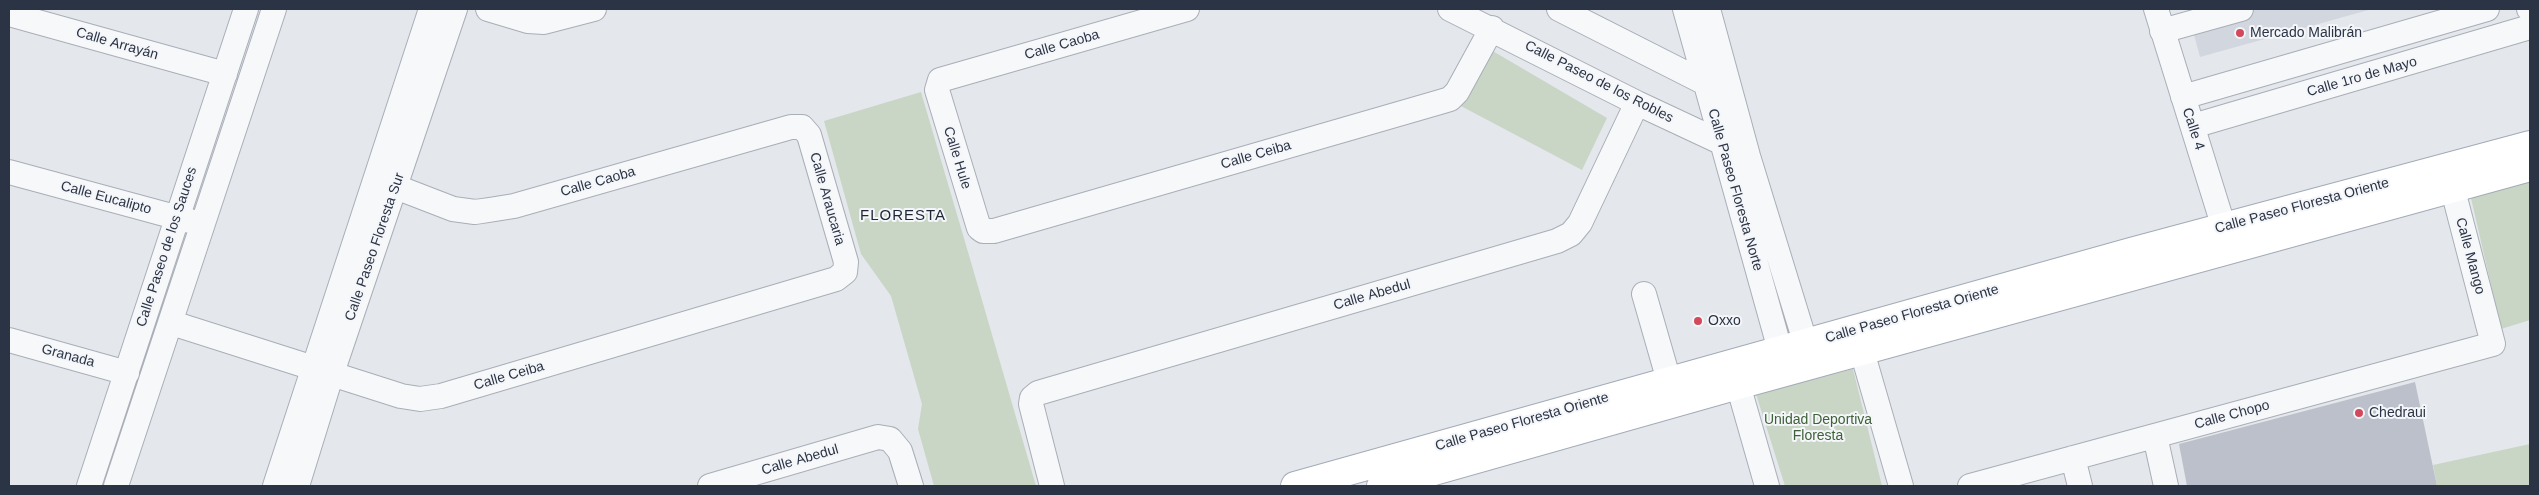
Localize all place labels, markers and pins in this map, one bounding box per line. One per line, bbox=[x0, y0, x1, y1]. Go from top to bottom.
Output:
place label: Mercado Malibrán bbox=[2250, 25, 2362, 41]
marker: Mercado Malibrán bbox=[2234, 27, 2246, 39]
place label: Oxxo bbox=[1708, 313, 1741, 329]
marker: Oxxo bbox=[1692, 315, 1704, 327]
place label: Chedraui bbox=[2369, 405, 2426, 421]
marker: Chedraui bbox=[2353, 407, 2365, 419]

